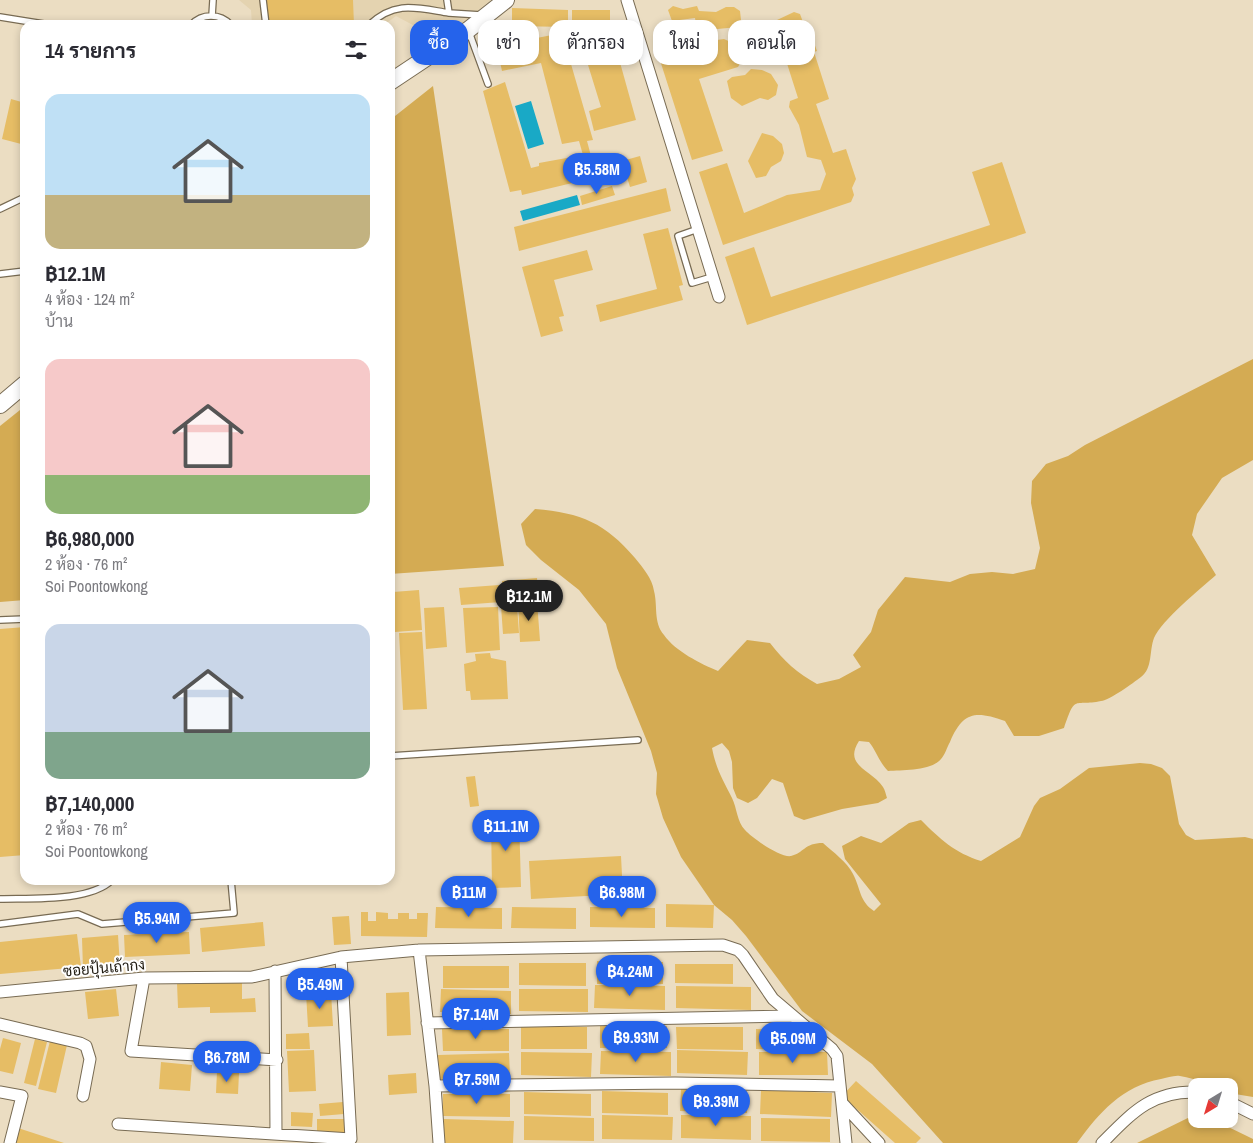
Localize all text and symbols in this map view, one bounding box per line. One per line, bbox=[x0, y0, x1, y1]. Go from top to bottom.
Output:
chip: ซื้อ bbox=[410, 20, 468, 65]
chip: เช่า bbox=[478, 20, 539, 65]
chip: ตัวกรอง bbox=[549, 20, 643, 65]
chip: ใหม่ bbox=[653, 20, 718, 65]
chip: คอนโด bbox=[728, 20, 815, 65]
text: 14 รายการ bbox=[45, 36, 136, 65]
icon: filters bbox=[342, 36, 370, 64]
icon: home bbox=[163, 126, 253, 216]
pin: ฿5.58M bbox=[556, 152, 638, 195]
text: ฿5.58M bbox=[574, 158, 620, 180]
text: ฿12.1M bbox=[45, 259, 106, 288]
text: 4 ห้อง · 124 m² bbox=[45, 288, 135, 310]
text: บ้าน bbox=[45, 310, 73, 332]
icon: home bbox=[163, 391, 253, 481]
text: ฿6,980,000 bbox=[45, 524, 134, 553]
text: 2 ห้อง · 76 m² bbox=[45, 553, 127, 575]
text: Soi Poontowkong bbox=[45, 575, 148, 597]
pin: ฿12.1M bbox=[488, 580, 570, 622]
text: ฿12.1M bbox=[506, 585, 552, 607]
icon: home bbox=[163, 656, 253, 746]
text: ฿7,140,000 bbox=[45, 789, 134, 818]
pin: ฿11.1M bbox=[465, 810, 547, 852]
text: ฿11.1M bbox=[483, 815, 529, 837]
text: 2 ห้อง · 76 m² bbox=[45, 818, 127, 840]
text: Soi Poontowkong bbox=[45, 840, 148, 862]
pin: ฿11M bbox=[439, 876, 499, 918]
pin: ฿6.98M bbox=[581, 876, 663, 918]
text: ฿11M bbox=[452, 881, 486, 903]
text: ฿6.98M bbox=[599, 881, 645, 903]
pin: ฿5.94M bbox=[116, 902, 198, 944]
text: ฿5.94M bbox=[134, 907, 180, 929]
street label: ซอยปุ้นเถ้ากง bbox=[62, 953, 146, 983]
pin: ฿4.24M bbox=[589, 954, 671, 997]
text: ฿4.24M bbox=[607, 960, 653, 982]
pin: ฿5.49M bbox=[279, 968, 361, 1010]
text: ฿5.49M bbox=[297, 973, 343, 995]
pin: ฿7.14M bbox=[435, 998, 517, 1040]
text: ฿7.14M bbox=[453, 1003, 499, 1025]
pin: ฿9.93M bbox=[595, 1020, 677, 1063]
pin: ฿5.09M bbox=[752, 1022, 834, 1064]
text: ฿9.93M bbox=[613, 1026, 659, 1048]
text: ฿5.09M bbox=[770, 1027, 816, 1049]
pin: ฿6.78M bbox=[186, 1040, 268, 1083]
text: ฿6.78M bbox=[204, 1046, 250, 1068]
pin: ฿7.59M bbox=[436, 1062, 518, 1105]
text: ฿7.59M bbox=[454, 1068, 500, 1090]
north arrow bbox=[1188, 1078, 1238, 1128]
map controls bbox=[1188, 1078, 1238, 1128]
pin: ฿9.39M bbox=[675, 1084, 757, 1127]
text: ฿9.39M bbox=[693, 1090, 739, 1112]

